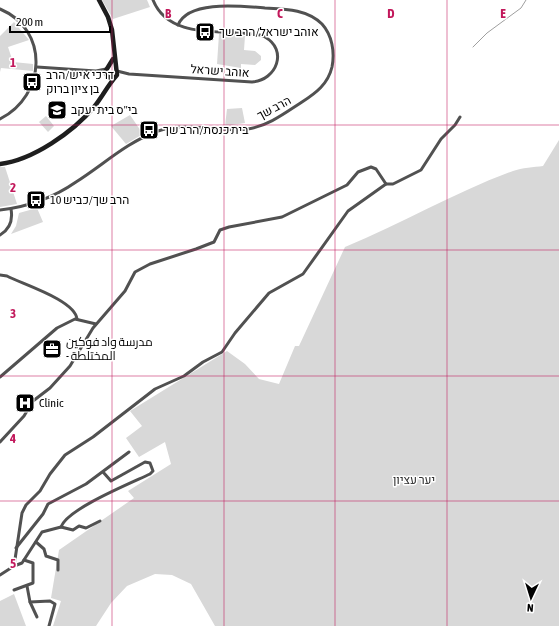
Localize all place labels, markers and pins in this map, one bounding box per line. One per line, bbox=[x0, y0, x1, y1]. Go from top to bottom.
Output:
bus stop icon: אוהב ישראל/הרב שך bbox=[194, 21, 216, 43]
place label: אוהב ישראל/הרב שך bbox=[219, 25, 319, 39]
place label: דרכי איש/הרב בן ציון ברוק bbox=[46, 68, 114, 96]
bus stop icon: דרכי איש/הרב בן ציון ברוק bbox=[21, 71, 43, 93]
school or university icon: בי"ס בית יעקב bbox=[46, 99, 68, 121]
place label: בי"ס בית יעקב bbox=[71, 103, 138, 117]
bus stop icon: בית כנסת/הרב שך bbox=[138, 119, 160, 141]
place label: בית כנסת/הרב שך bbox=[163, 123, 249, 137]
bus stop icon: הרב שך/כביש 10 bbox=[25, 189, 47, 211]
place label: הרב שך/כביש 10 bbox=[50, 193, 129, 207]
place label: مدرسة واد فوكين - المختلطة bbox=[66, 335, 153, 363]
office icon: مدرسة واد فوكين - المختلطة bbox=[41, 338, 63, 360]
hospital icon: Clinic bbox=[14, 392, 36, 414]
place label: Clinic bbox=[39, 396, 64, 410]

